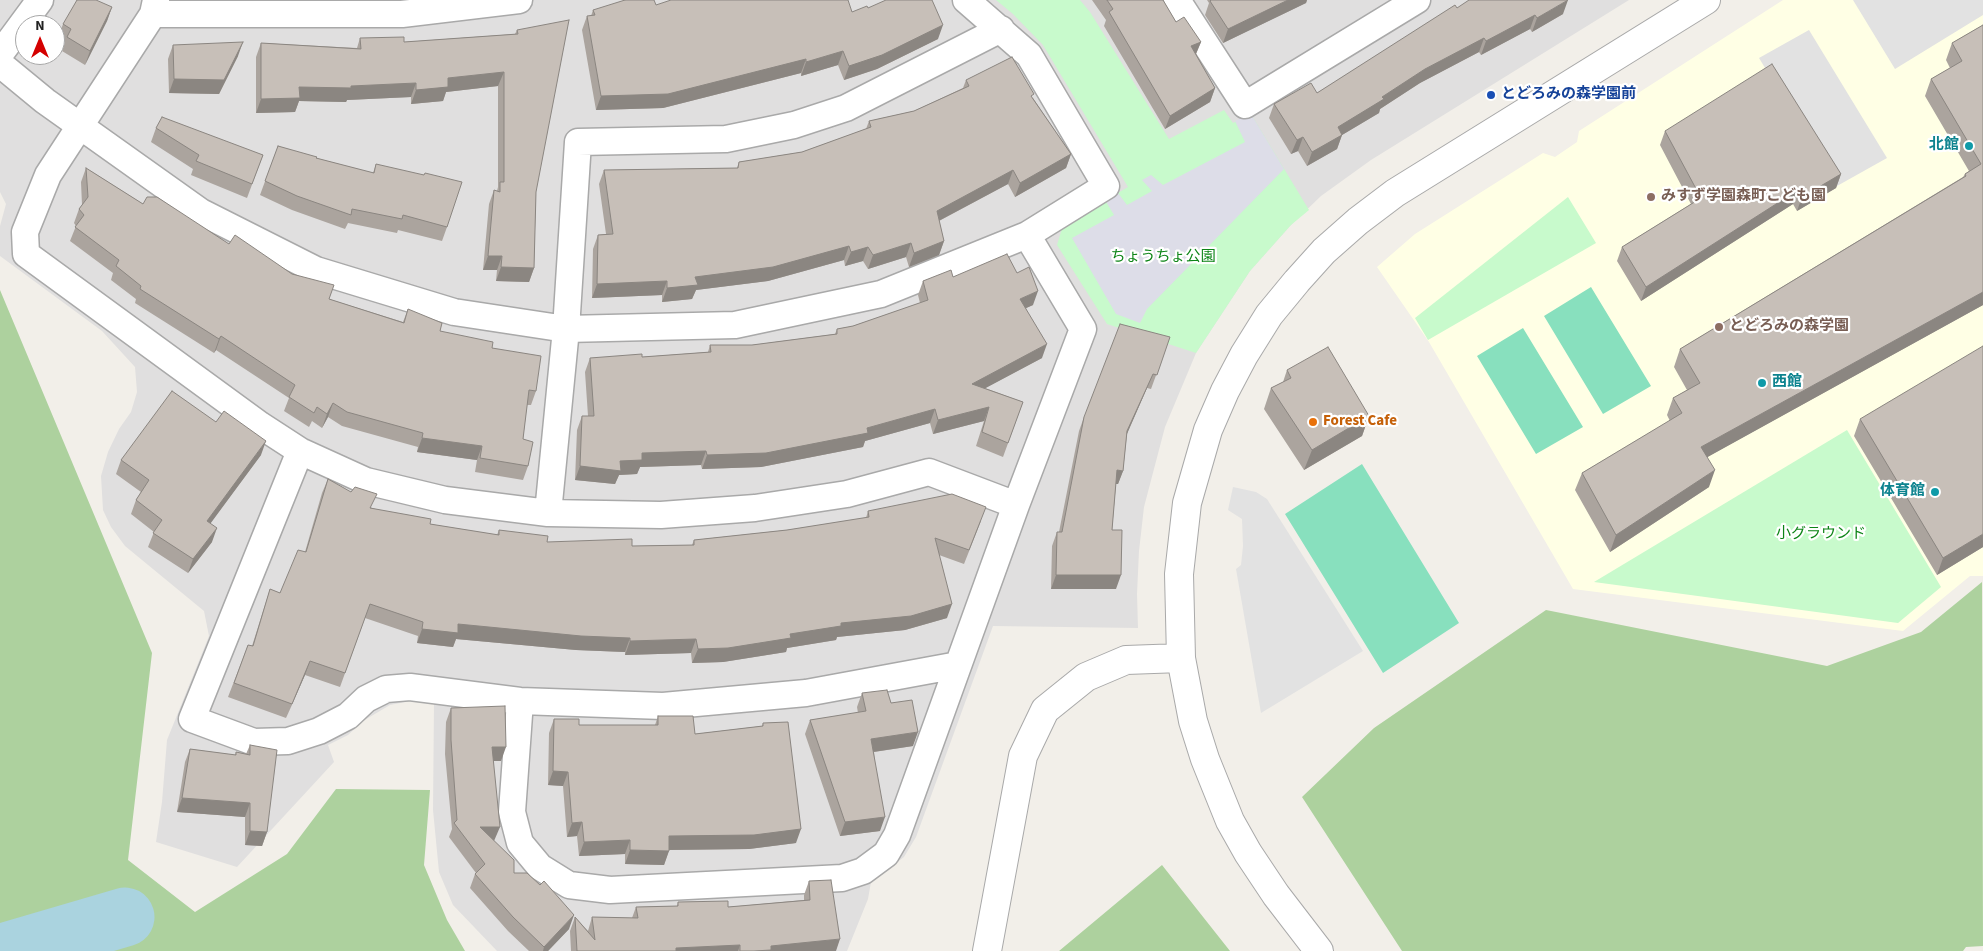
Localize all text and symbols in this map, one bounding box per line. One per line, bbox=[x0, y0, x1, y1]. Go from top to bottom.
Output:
north arrow bbox=[15, 15, 65, 65]
text: N bbox=[35, 16, 45, 36]
place label: とどろみの森学園前 bbox=[1501, 86, 1636, 104]
marker: とどろみの森学園前 bbox=[1485, 89, 1497, 101]
place label: 北館 bbox=[1929, 137, 1959, 155]
marker: 北館 bbox=[1963, 140, 1975, 152]
place label: みすず学園森町こども園 bbox=[1661, 188, 1826, 206]
marker: みすず学園森町こども園 bbox=[1645, 191, 1657, 203]
park label: ちょうちょ公園 bbox=[1111, 249, 1215, 267]
place label: とどろみの森学園 bbox=[1729, 318, 1849, 336]
marker: とどろみの森学園 bbox=[1713, 321, 1725, 333]
place label: 西館 bbox=[1772, 374, 1802, 392]
marker: 西館 bbox=[1756, 377, 1768, 389]
place label: Forest Cafe bbox=[1323, 413, 1397, 431]
marker: Forest Cafe bbox=[1307, 416, 1319, 428]
place label: 体育館 bbox=[1880, 483, 1925, 501]
marker: 体育館 bbox=[1929, 486, 1941, 498]
park label: 小グラウンド bbox=[1776, 526, 1866, 544]

